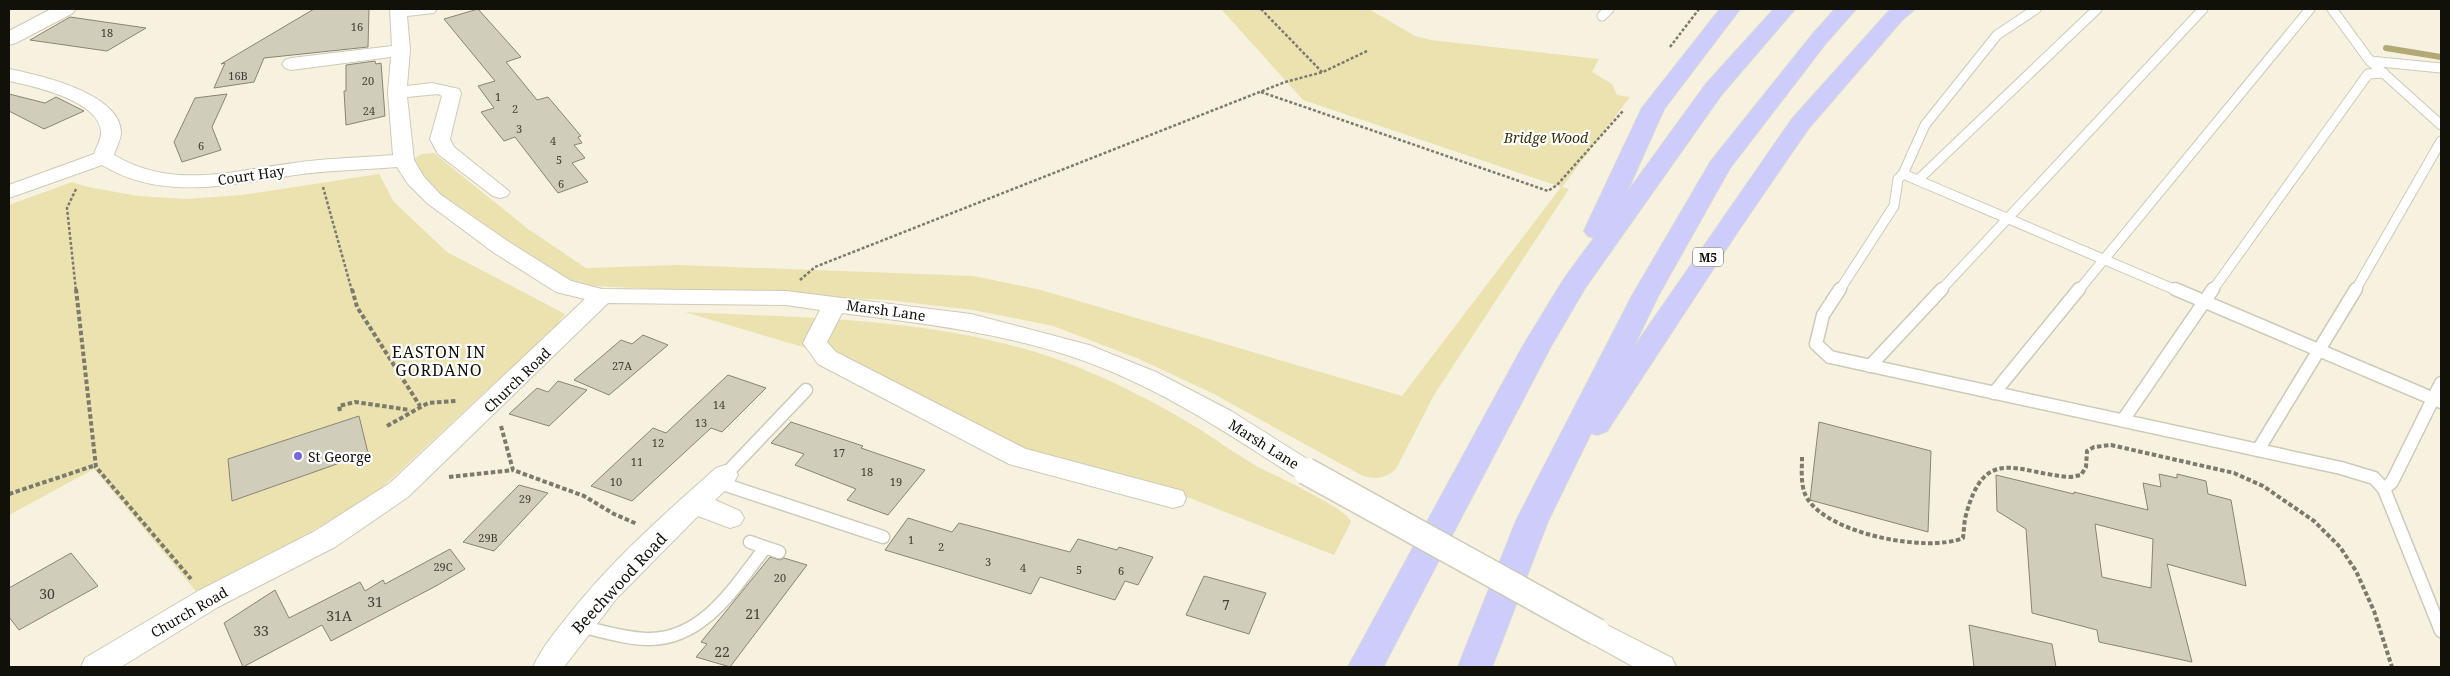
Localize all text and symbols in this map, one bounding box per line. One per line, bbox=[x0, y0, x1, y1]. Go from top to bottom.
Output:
house number: 16 bbox=[351, 19, 363, 34]
house number: 18 bbox=[101, 25, 113, 40]
house number: 16B bbox=[228, 68, 248, 83]
house number: 20 bbox=[362, 73, 374, 88]
house number: 1 bbox=[495, 89, 501, 104]
house number: 2 bbox=[512, 101, 518, 116]
house number: 24 bbox=[363, 103, 375, 118]
house number: 3 bbox=[516, 121, 522, 136]
park label: Bridge Wood bbox=[1503, 128, 1589, 147]
house number: 4 bbox=[550, 133, 556, 148]
house number: 6 bbox=[198, 138, 204, 153]
house number: 5 bbox=[556, 152, 562, 167]
street label: Court Hay bbox=[216, 161, 286, 189]
house number: 6 bbox=[558, 176, 564, 191]
road number: M5 bbox=[1693, 248, 1723, 266]
street label: Marsh Lane bbox=[845, 295, 927, 325]
district label: EASTON IN GORDANO bbox=[392, 341, 486, 381]
street label: Church Road bbox=[479, 343, 555, 417]
house number: 27A bbox=[612, 358, 632, 373]
house number: 14 bbox=[713, 397, 725, 412]
house number: 13 bbox=[695, 415, 707, 430]
street label: Marsh Lane bbox=[1225, 415, 1303, 473]
house number: 12 bbox=[652, 435, 664, 450]
house number: 17 bbox=[833, 445, 845, 460]
place label: St George bbox=[308, 447, 371, 466]
marker: St George bbox=[292, 450, 304, 462]
house number: 11 bbox=[631, 454, 643, 469]
house number: 18 bbox=[861, 464, 873, 479]
house number: 10 bbox=[610, 474, 622, 489]
house number: 19 bbox=[890, 474, 902, 489]
house number: 29 bbox=[519, 491, 531, 506]
street label: Beechwood Road bbox=[566, 528, 672, 638]
house number: 29B bbox=[478, 530, 498, 545]
house number: 1 bbox=[908, 532, 914, 547]
house number: 2 bbox=[938, 539, 944, 554]
house number: 3 bbox=[985, 554, 991, 569]
house number: 29C bbox=[433, 559, 453, 574]
house number: 4 bbox=[1020, 560, 1026, 575]
house number: 5 bbox=[1076, 562, 1082, 577]
house number: 6 bbox=[1118, 563, 1124, 578]
house number: 20 bbox=[774, 570, 786, 585]
street label: Church Road bbox=[147, 582, 231, 642]
house number: 30 bbox=[39, 584, 55, 603]
house number: 31 bbox=[367, 592, 383, 611]
house number: 7 bbox=[1222, 595, 1230, 614]
house number: 21 bbox=[745, 604, 761, 623]
house number: 31A bbox=[326, 606, 352, 625]
house number: 33 bbox=[253, 621, 269, 640]
house number: 22 bbox=[714, 642, 730, 661]

